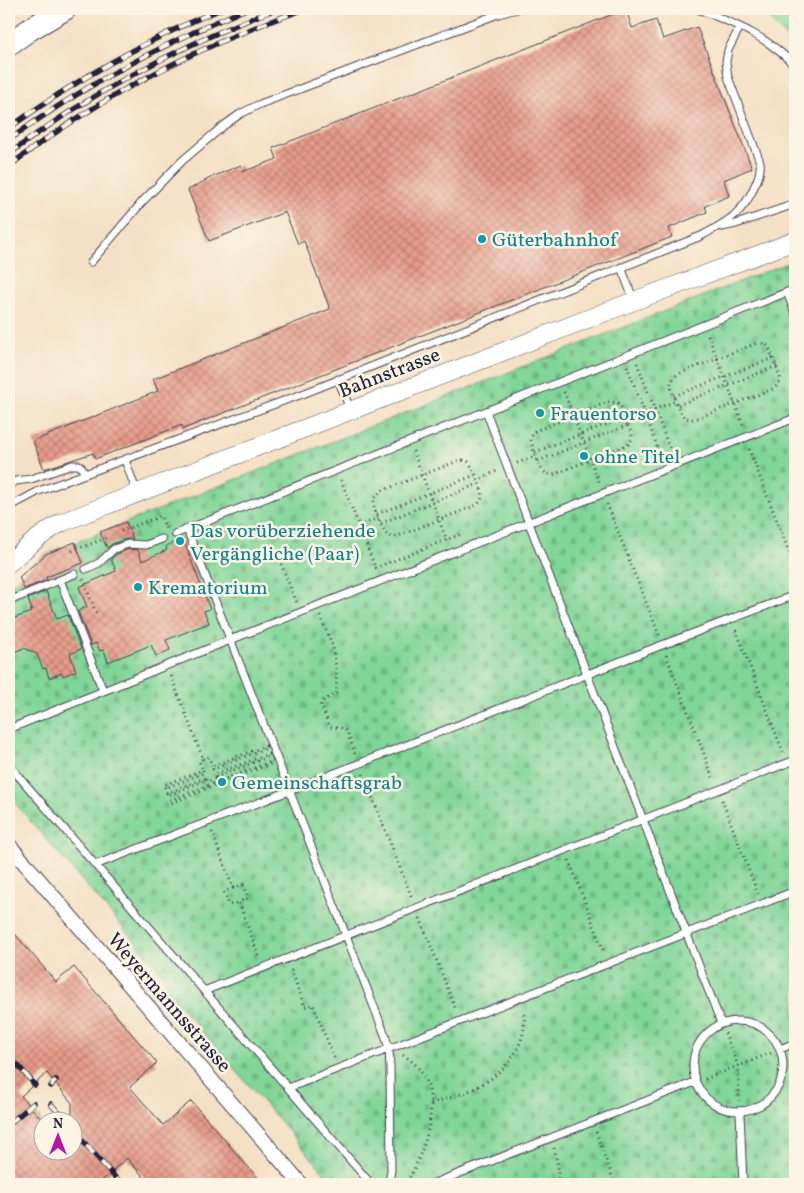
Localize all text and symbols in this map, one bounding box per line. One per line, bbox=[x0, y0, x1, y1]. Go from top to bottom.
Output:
place label: Güterbahnhof bbox=[492, 227, 619, 255]
marker: Güterbahnhof bbox=[476, 233, 488, 245]
street label: Bahnstrasse bbox=[335, 342, 445, 406]
place label: Frauentorso bbox=[550, 401, 657, 429]
marker: Frauentorso bbox=[534, 407, 546, 419]
place label: ohne Titel bbox=[594, 444, 680, 472]
marker: ohne Titel bbox=[578, 450, 590, 462]
place label: Das vorüberziehende Vergängliche (Paar) bbox=[190, 518, 376, 569]
marker: Das vorüberziehende Vergängliche (Paar) bbox=[174, 535, 186, 547]
place label: Krematorium bbox=[148, 575, 268, 603]
marker: Krematorium bbox=[132, 581, 144, 593]
place label: Gemeinschaftsgrab bbox=[232, 770, 402, 798]
marker: Gemeinschaftsgrab bbox=[216, 776, 228, 788]
street label: Weyermannsstrasse bbox=[100, 927, 237, 1079]
north arrow bbox=[32, 1110, 82, 1160]
text: N bbox=[53, 1115, 63, 1134]

